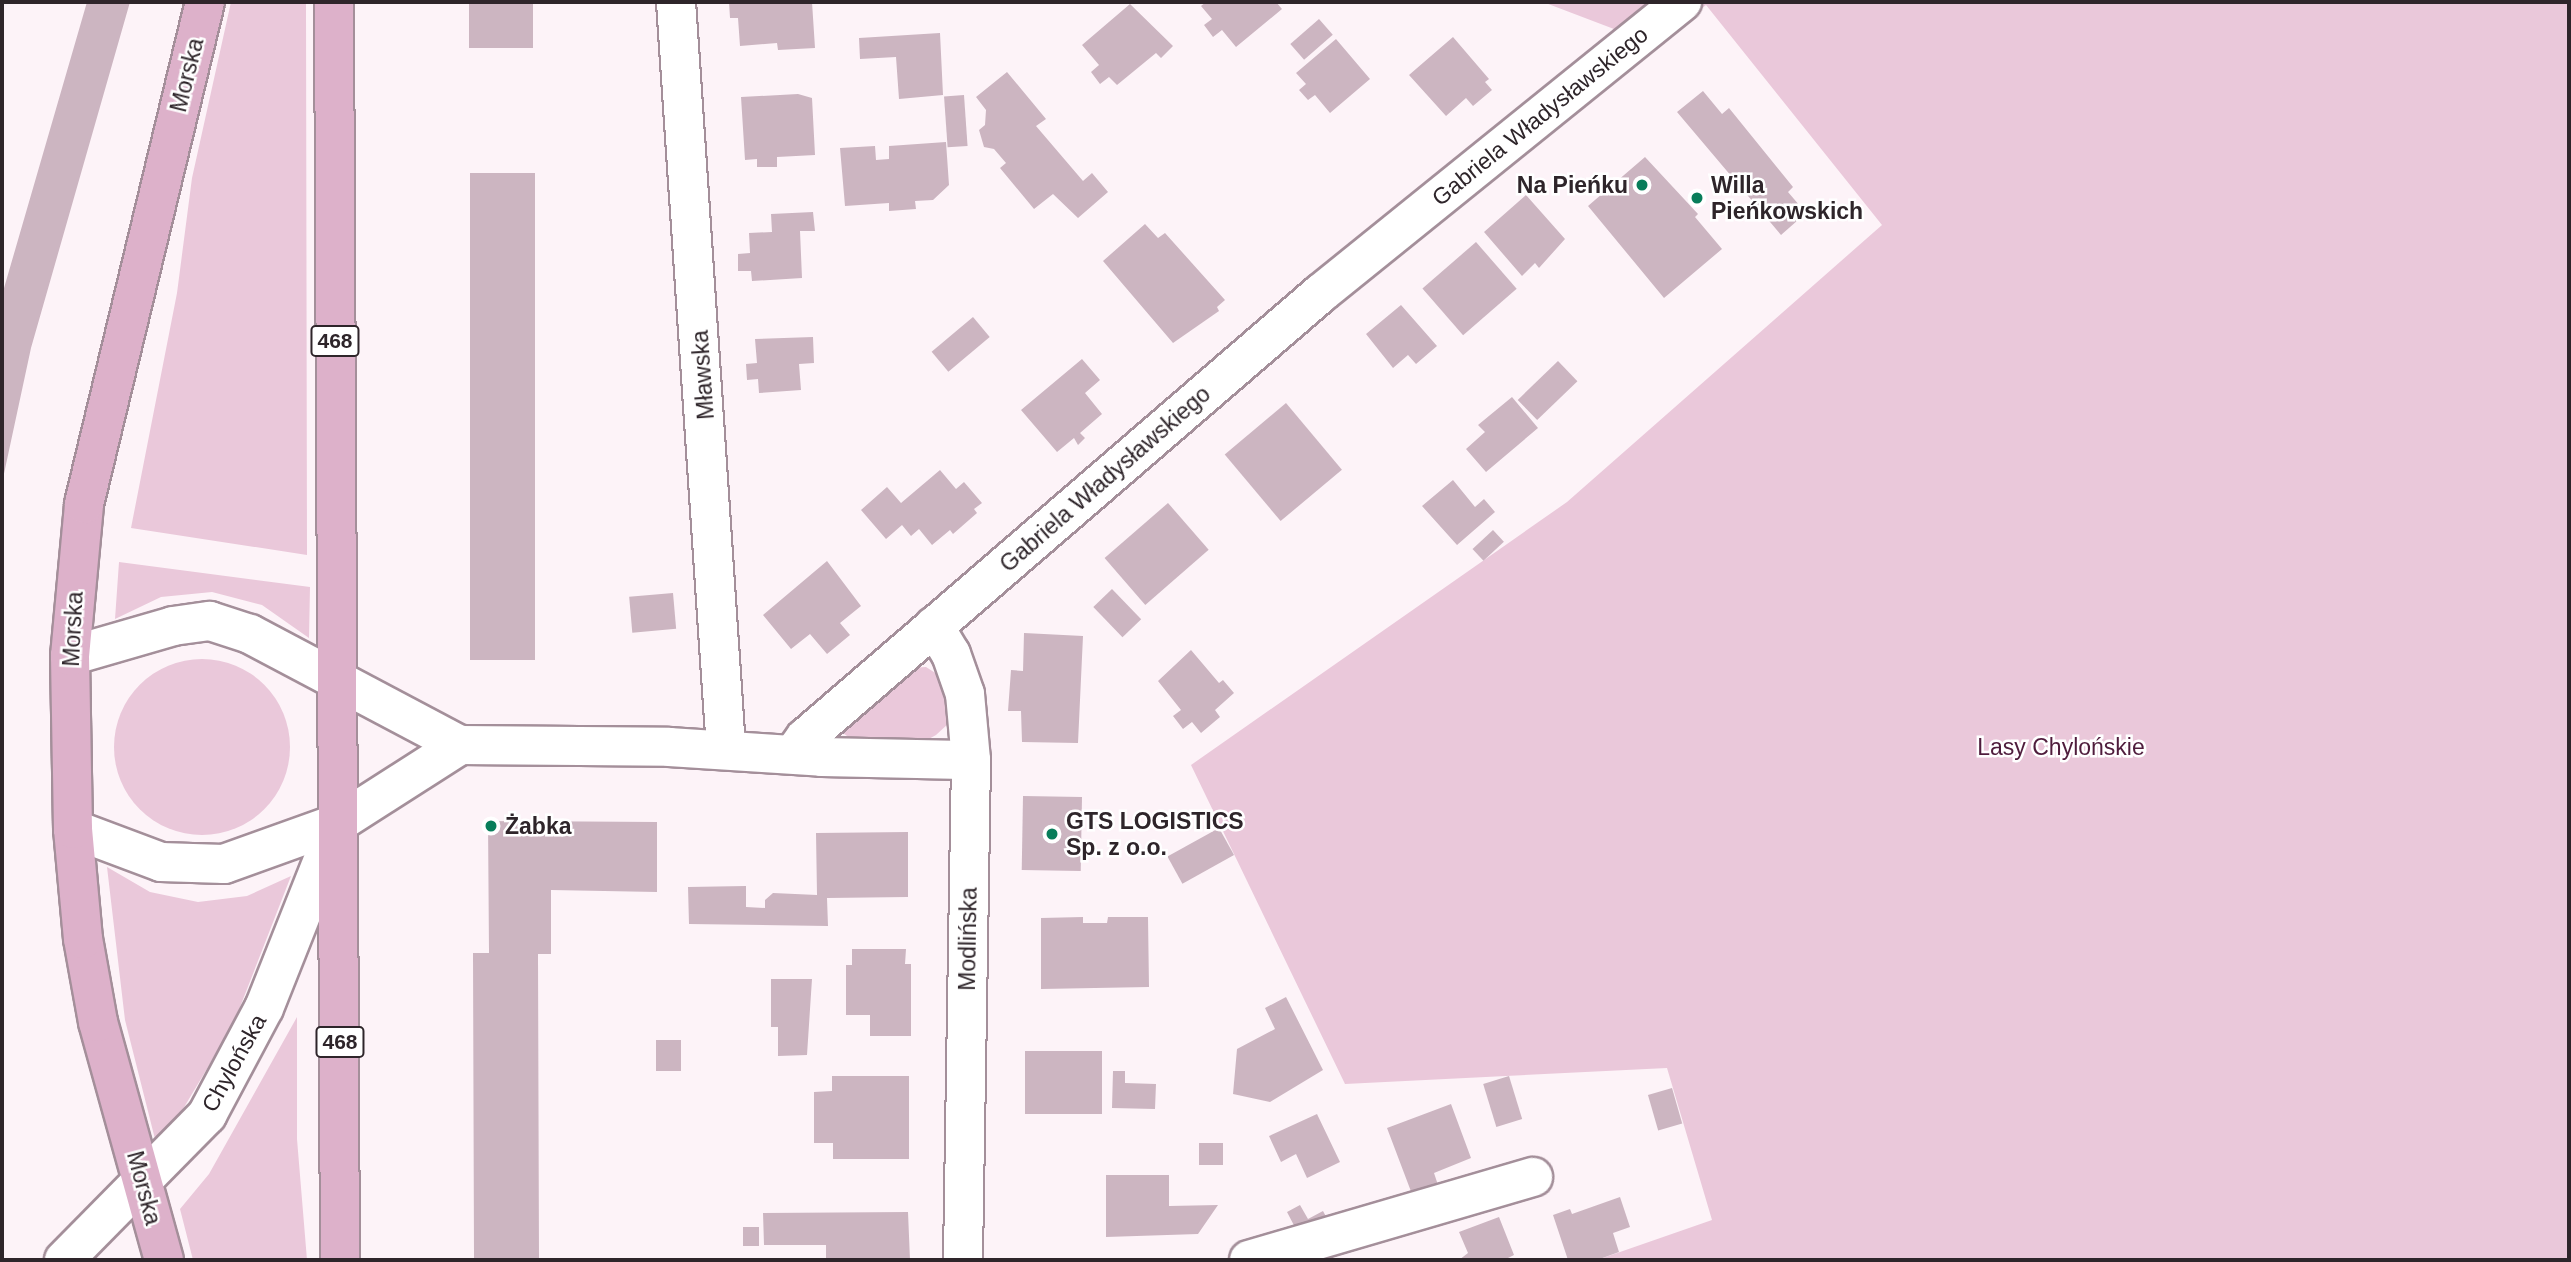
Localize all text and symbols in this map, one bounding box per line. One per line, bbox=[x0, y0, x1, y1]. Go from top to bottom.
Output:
street label: Gabriela Władysławskiego bbox=[1427, 20, 1653, 212]
street label: Morska bbox=[164, 35, 210, 115]
place label: Na Pieńku bbox=[1517, 171, 1628, 199]
place label: Willa Pieńkowskich bbox=[1711, 171, 1863, 225]
marker: Na Pieńku bbox=[1634, 177, 1650, 193]
marker: Willa Pieńkowskich bbox=[1689, 190, 1705, 206]
road number: 468 bbox=[309, 324, 361, 358]
street label: Mławska bbox=[686, 329, 720, 421]
street label: Gabriela Władysławskiego bbox=[994, 380, 1216, 578]
street label: Morska bbox=[57, 591, 89, 667]
park label: Lasy Chylońskie bbox=[1977, 733, 2145, 761]
place label: GTS LOGISTICS Sp. z o.o. bbox=[1066, 807, 1244, 861]
place label: Żabka bbox=[505, 812, 571, 840]
marker: Żabka bbox=[483, 818, 499, 834]
marker: GTS LOGISTICS Sp. z o.o. bbox=[1044, 826, 1060, 842]
street label: Modlińska bbox=[953, 887, 983, 991]
street label: Chylońska bbox=[196, 1009, 272, 1117]
road number: 468 bbox=[314, 1024, 366, 1060]
street label: Morska bbox=[121, 1148, 167, 1228]

